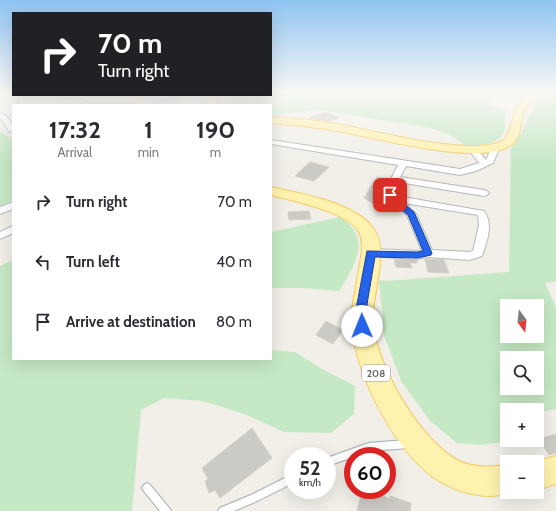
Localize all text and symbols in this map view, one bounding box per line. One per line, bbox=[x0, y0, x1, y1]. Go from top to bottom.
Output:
text: 70 m bbox=[98, 26, 162, 60]
icon: right bbox=[32, 28, 84, 80]
text: Turn right bbox=[98, 60, 169, 82]
text: 17:32 bbox=[49, 115, 101, 144]
text: 1 bbox=[144, 115, 153, 144]
text: 190 bbox=[196, 115, 235, 144]
text: Arrival bbox=[58, 144, 92, 160]
text: min bbox=[138, 144, 159, 160]
text: m bbox=[210, 144, 221, 160]
pin bbox=[373, 178, 407, 212]
icon: arrive bbox=[379, 184, 401, 206]
icon: right bbox=[32, 191, 54, 213]
text: Turn right bbox=[66, 193, 127, 211]
text: 70 m bbox=[218, 193, 252, 211]
icon: left bbox=[32, 251, 54, 273]
text: Turn left bbox=[66, 253, 120, 271]
text: 40 m bbox=[216, 253, 252, 271]
north arrow bbox=[500, 299, 544, 343]
map controls bbox=[500, 299, 544, 499]
position arrow bbox=[341, 305, 383, 347]
icon: arrive bbox=[32, 311, 54, 333]
text: Arrive at destination bbox=[66, 313, 196, 331]
text: 80 m bbox=[216, 313, 252, 331]
button: search bbox=[500, 351, 544, 395]
road number: 208 bbox=[362, 365, 390, 381]
button: + bbox=[500, 403, 544, 447]
speed limit sign: 60 bbox=[344, 447, 396, 499]
button: − bbox=[500, 455, 544, 499]
text: 52 bbox=[299, 456, 321, 480]
text: km/h bbox=[299, 476, 321, 489]

